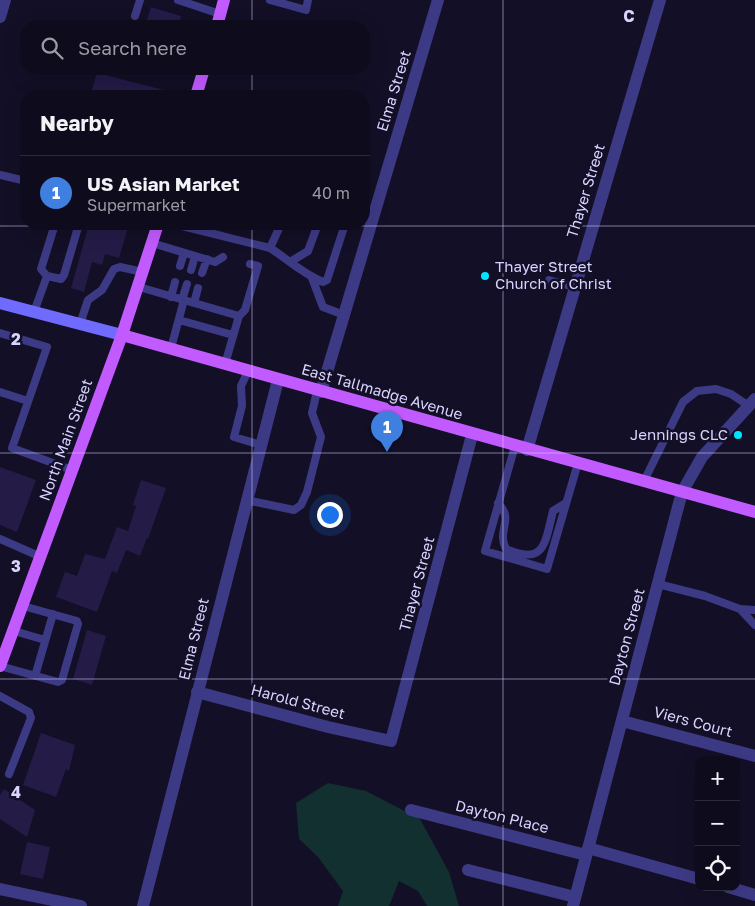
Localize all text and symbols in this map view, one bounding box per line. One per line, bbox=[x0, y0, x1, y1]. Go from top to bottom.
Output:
text: C bbox=[623, 6, 635, 26]
search box bbox=[20, 20, 370, 75]
icon: search bbox=[38, 34, 66, 62]
text: Search here bbox=[78, 36, 187, 59]
street label: Elma Street bbox=[372, 48, 414, 133]
text: Nearby bbox=[40, 110, 114, 136]
street label: Thayer Street bbox=[562, 141, 608, 240]
text: US Asian Market bbox=[87, 172, 240, 195]
text: 1 bbox=[52, 183, 60, 203]
text: 40 m bbox=[312, 183, 350, 203]
text: Supermarket bbox=[87, 195, 186, 215]
place label: Thayer Street Church of Christ bbox=[495, 257, 612, 292]
marker: Thayer Street Church of Christ bbox=[479, 270, 491, 282]
text: 2 bbox=[11, 329, 21, 349]
street label: East Tallmadge Avenue bbox=[300, 359, 465, 423]
street label: North Main Street bbox=[35, 376, 95, 503]
pin: 1 bbox=[371, 411, 403, 452]
place label: Jennings CLC bbox=[630, 425, 728, 443]
marker: Jennings CLC bbox=[732, 429, 744, 441]
your location bbox=[317, 502, 343, 528]
street label: Thayer Street bbox=[395, 534, 437, 633]
text: 3 bbox=[11, 556, 21, 576]
street label: Dayton Street bbox=[604, 586, 648, 687]
street label: Elma Street bbox=[174, 596, 212, 682]
street label: Harold Street bbox=[249, 680, 347, 722]
street label: Viers Court bbox=[652, 702, 735, 740]
map controls bbox=[695, 756, 740, 891]
button: + bbox=[695, 756, 740, 801]
text: 4 bbox=[11, 782, 21, 802]
street label: Dayton Place bbox=[454, 796, 551, 836]
button: − bbox=[695, 801, 740, 846]
button: locate bbox=[695, 846, 740, 891]

